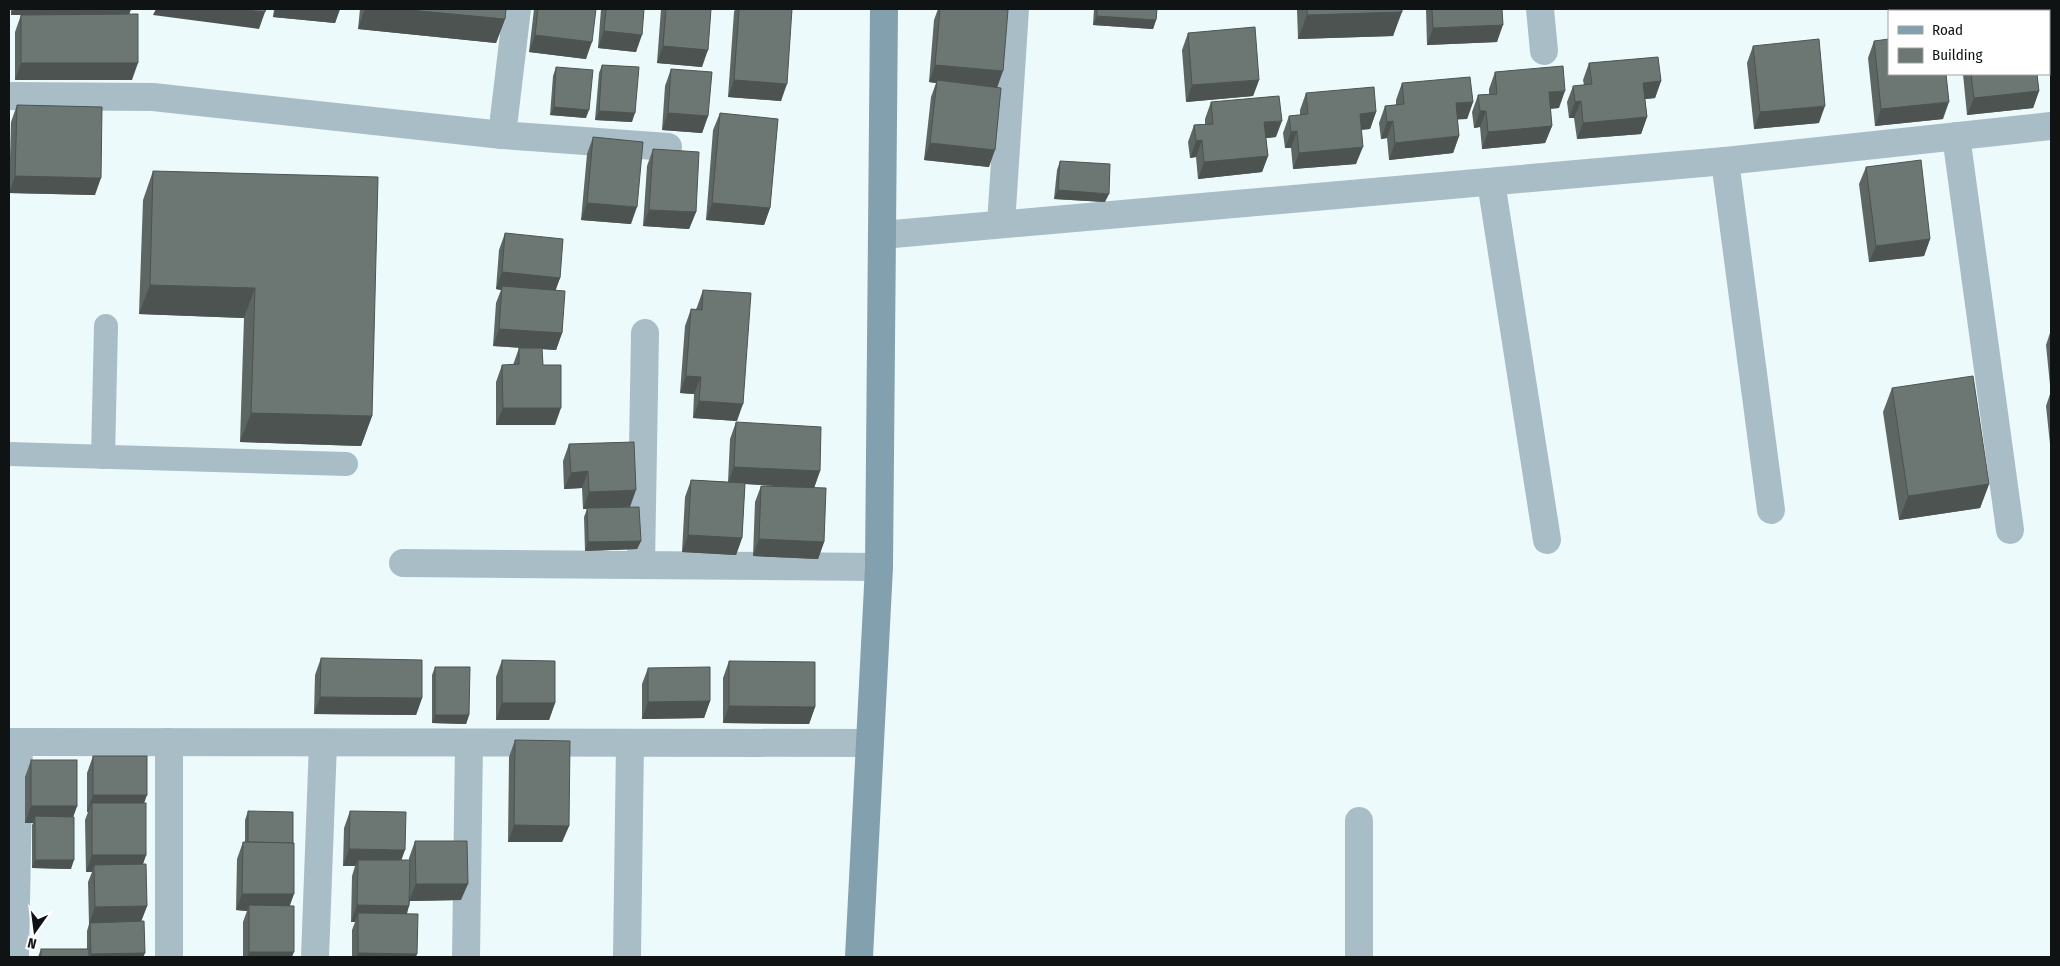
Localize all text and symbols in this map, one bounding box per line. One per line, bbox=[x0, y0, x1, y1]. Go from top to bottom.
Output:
legend bbox=[1888, 10, 2050, 75]
text: Road bbox=[1932, 21, 1963, 39]
text: Building bbox=[1932, 46, 1983, 64]
north arrow bbox=[10, 906, 60, 956]
text: N bbox=[26, 934, 38, 952]

